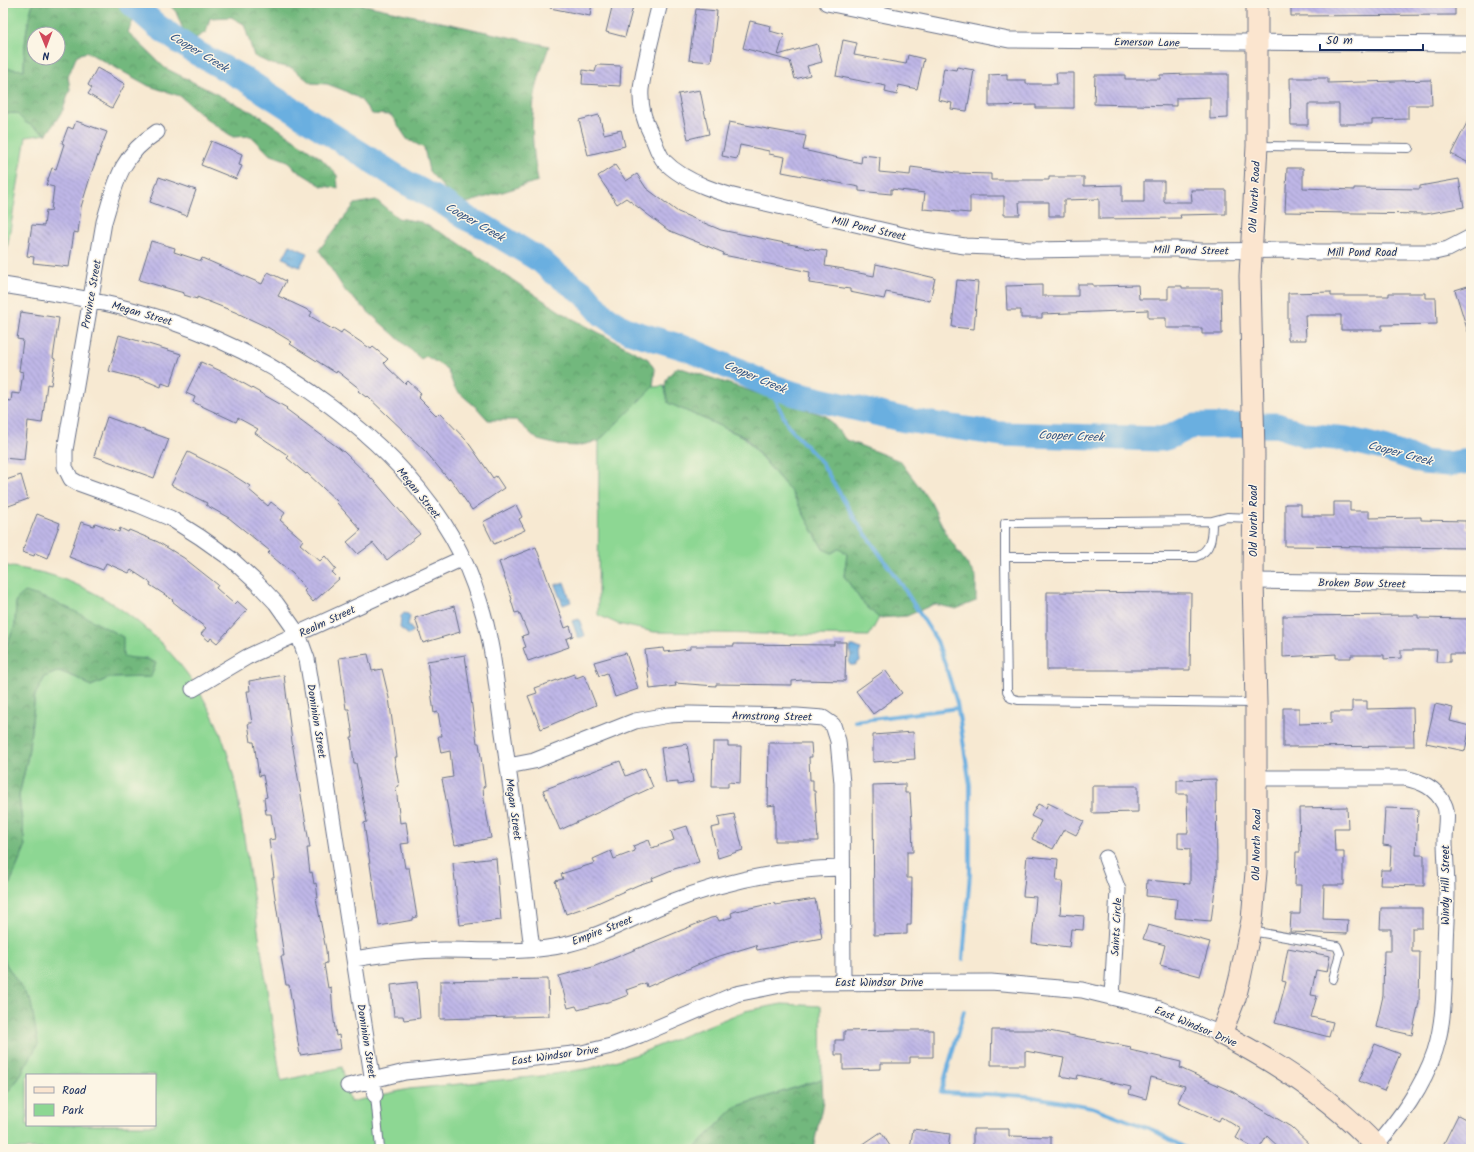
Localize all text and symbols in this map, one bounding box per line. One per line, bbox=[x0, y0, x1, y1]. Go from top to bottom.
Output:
north arrow bbox=[26, 26, 66, 66]
scale bar bbox=[1320, 26, 1423, 52]
water label: Cooper Creek bbox=[166, 27, 234, 79]
text: 50 m bbox=[1326, 31, 1353, 50]
street label: Emerson Lane bbox=[1114, 33, 1180, 53]
text: N bbox=[42, 46, 50, 64]
street label: Old North Road bbox=[1244, 160, 1266, 233]
water label: Cooper Creek bbox=[442, 198, 510, 248]
street label: Mill Pond Street bbox=[830, 212, 908, 246]
street label: Mill Pond Street bbox=[1153, 241, 1230, 261]
street label: Mill Pond Road bbox=[1327, 244, 1397, 262]
street label: Province Street bbox=[77, 257, 107, 330]
street label: Megan Street bbox=[109, 297, 175, 331]
water label: Cooper Creek bbox=[721, 356, 791, 400]
water label: Cooper Creek bbox=[1038, 426, 1106, 447]
water label: Cooper Creek bbox=[1366, 436, 1436, 472]
street label: Megan Street bbox=[392, 464, 445, 524]
street label: Old North Road bbox=[1245, 484, 1263, 557]
street label: Broken Bow Street bbox=[1318, 574, 1407, 594]
street label: Realm Street bbox=[296, 601, 359, 643]
street label: Dominion Street bbox=[301, 683, 331, 760]
street label: Armstrong Street bbox=[732, 707, 813, 727]
street label: Megan Street bbox=[500, 777, 526, 842]
street label: Old North Road bbox=[1247, 808, 1267, 881]
street label: Windy Hill Street bbox=[1437, 844, 1455, 925]
street label: Saints Circle bbox=[1106, 897, 1128, 957]
street label: Empire Street bbox=[569, 911, 636, 951]
street label: East Windsor Drive bbox=[835, 974, 923, 992]
street label: East Windsor Drive bbox=[1152, 1001, 1240, 1052]
street label: Dominion Street bbox=[351, 1003, 381, 1080]
street label: East Windsor Drive bbox=[510, 1041, 600, 1071]
legend bbox=[26, 1074, 156, 1126]
text: Road bbox=[62, 1081, 87, 1100]
text: Park bbox=[62, 1101, 84, 1120]

